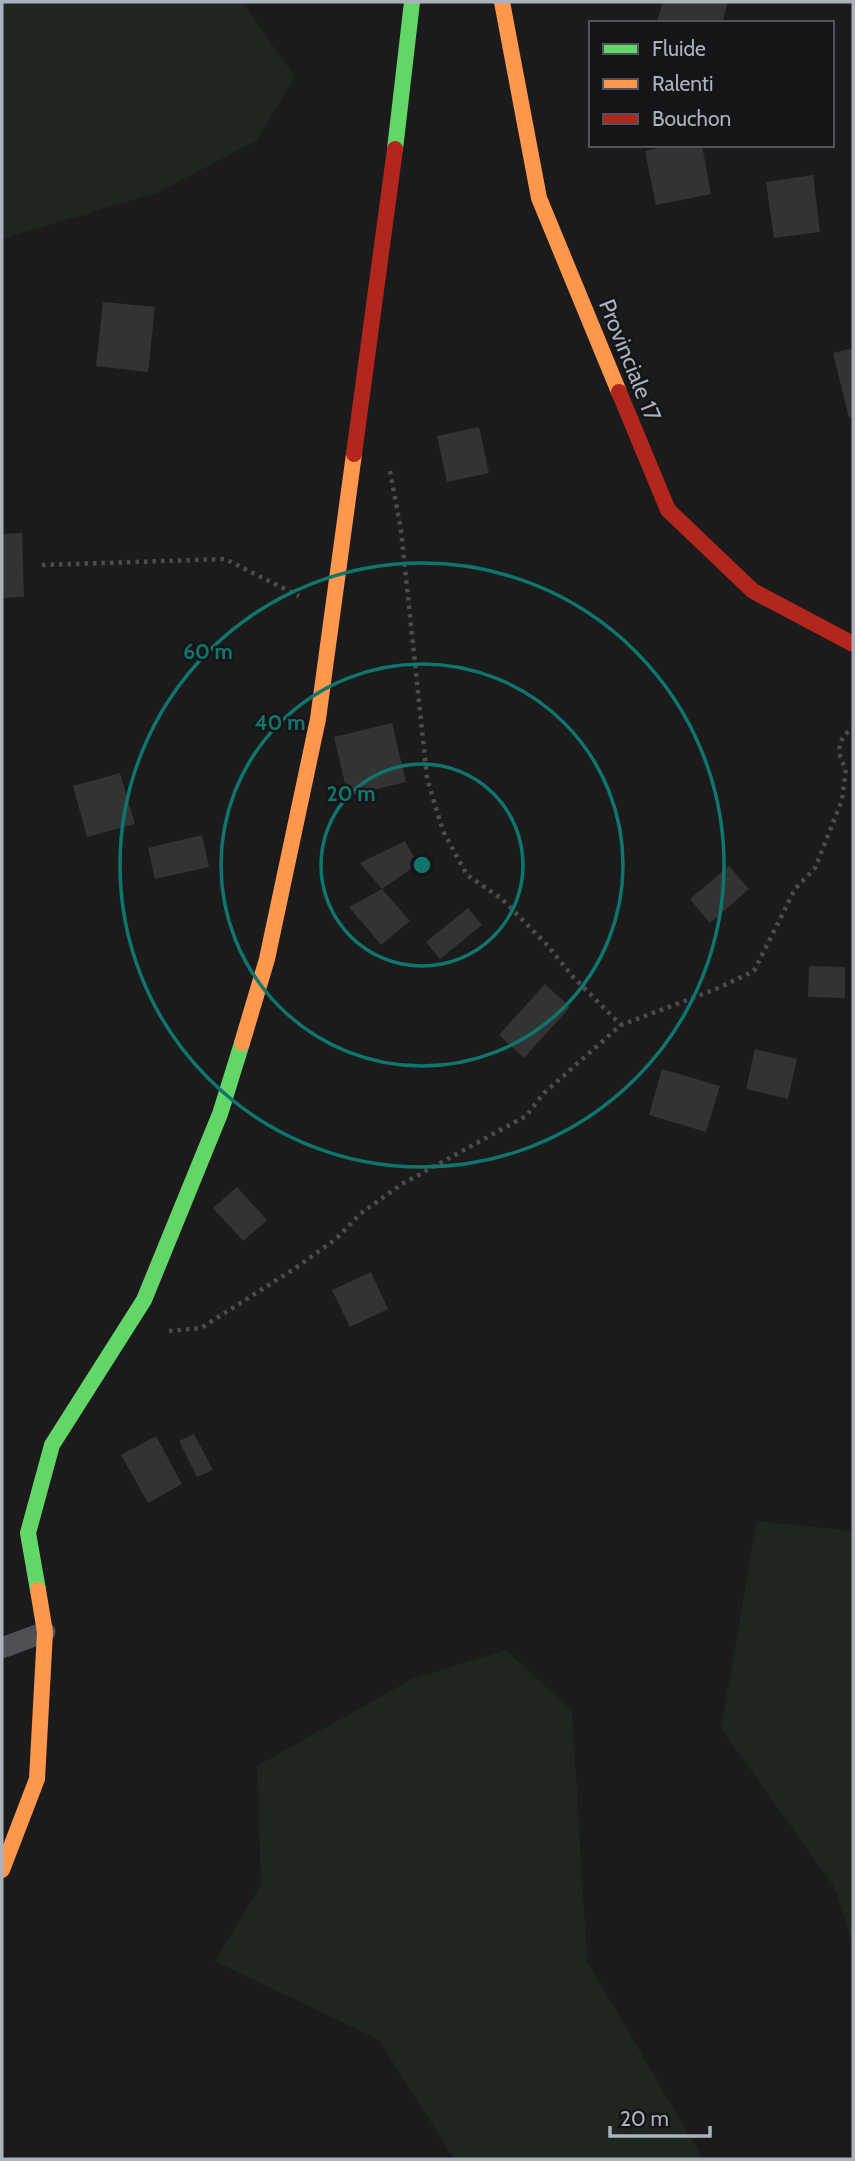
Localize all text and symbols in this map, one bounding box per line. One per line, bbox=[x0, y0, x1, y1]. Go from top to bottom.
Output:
legend bbox=[589, 21, 834, 147]
text: Fluide bbox=[652, 36, 706, 61]
text: Ralenti bbox=[652, 71, 713, 96]
text: Bouchon bbox=[652, 106, 731, 131]
street label: Provinciale 17 bbox=[593, 295, 667, 426]
text: 60 m bbox=[183, 639, 233, 664]
text: 40 m bbox=[255, 710, 305, 735]
text: 20 m bbox=[327, 781, 375, 806]
centre of rings bbox=[410, 853, 434, 877]
scale bar bbox=[610, 2094, 710, 2138]
text: 20 m bbox=[620, 2106, 669, 2131]

